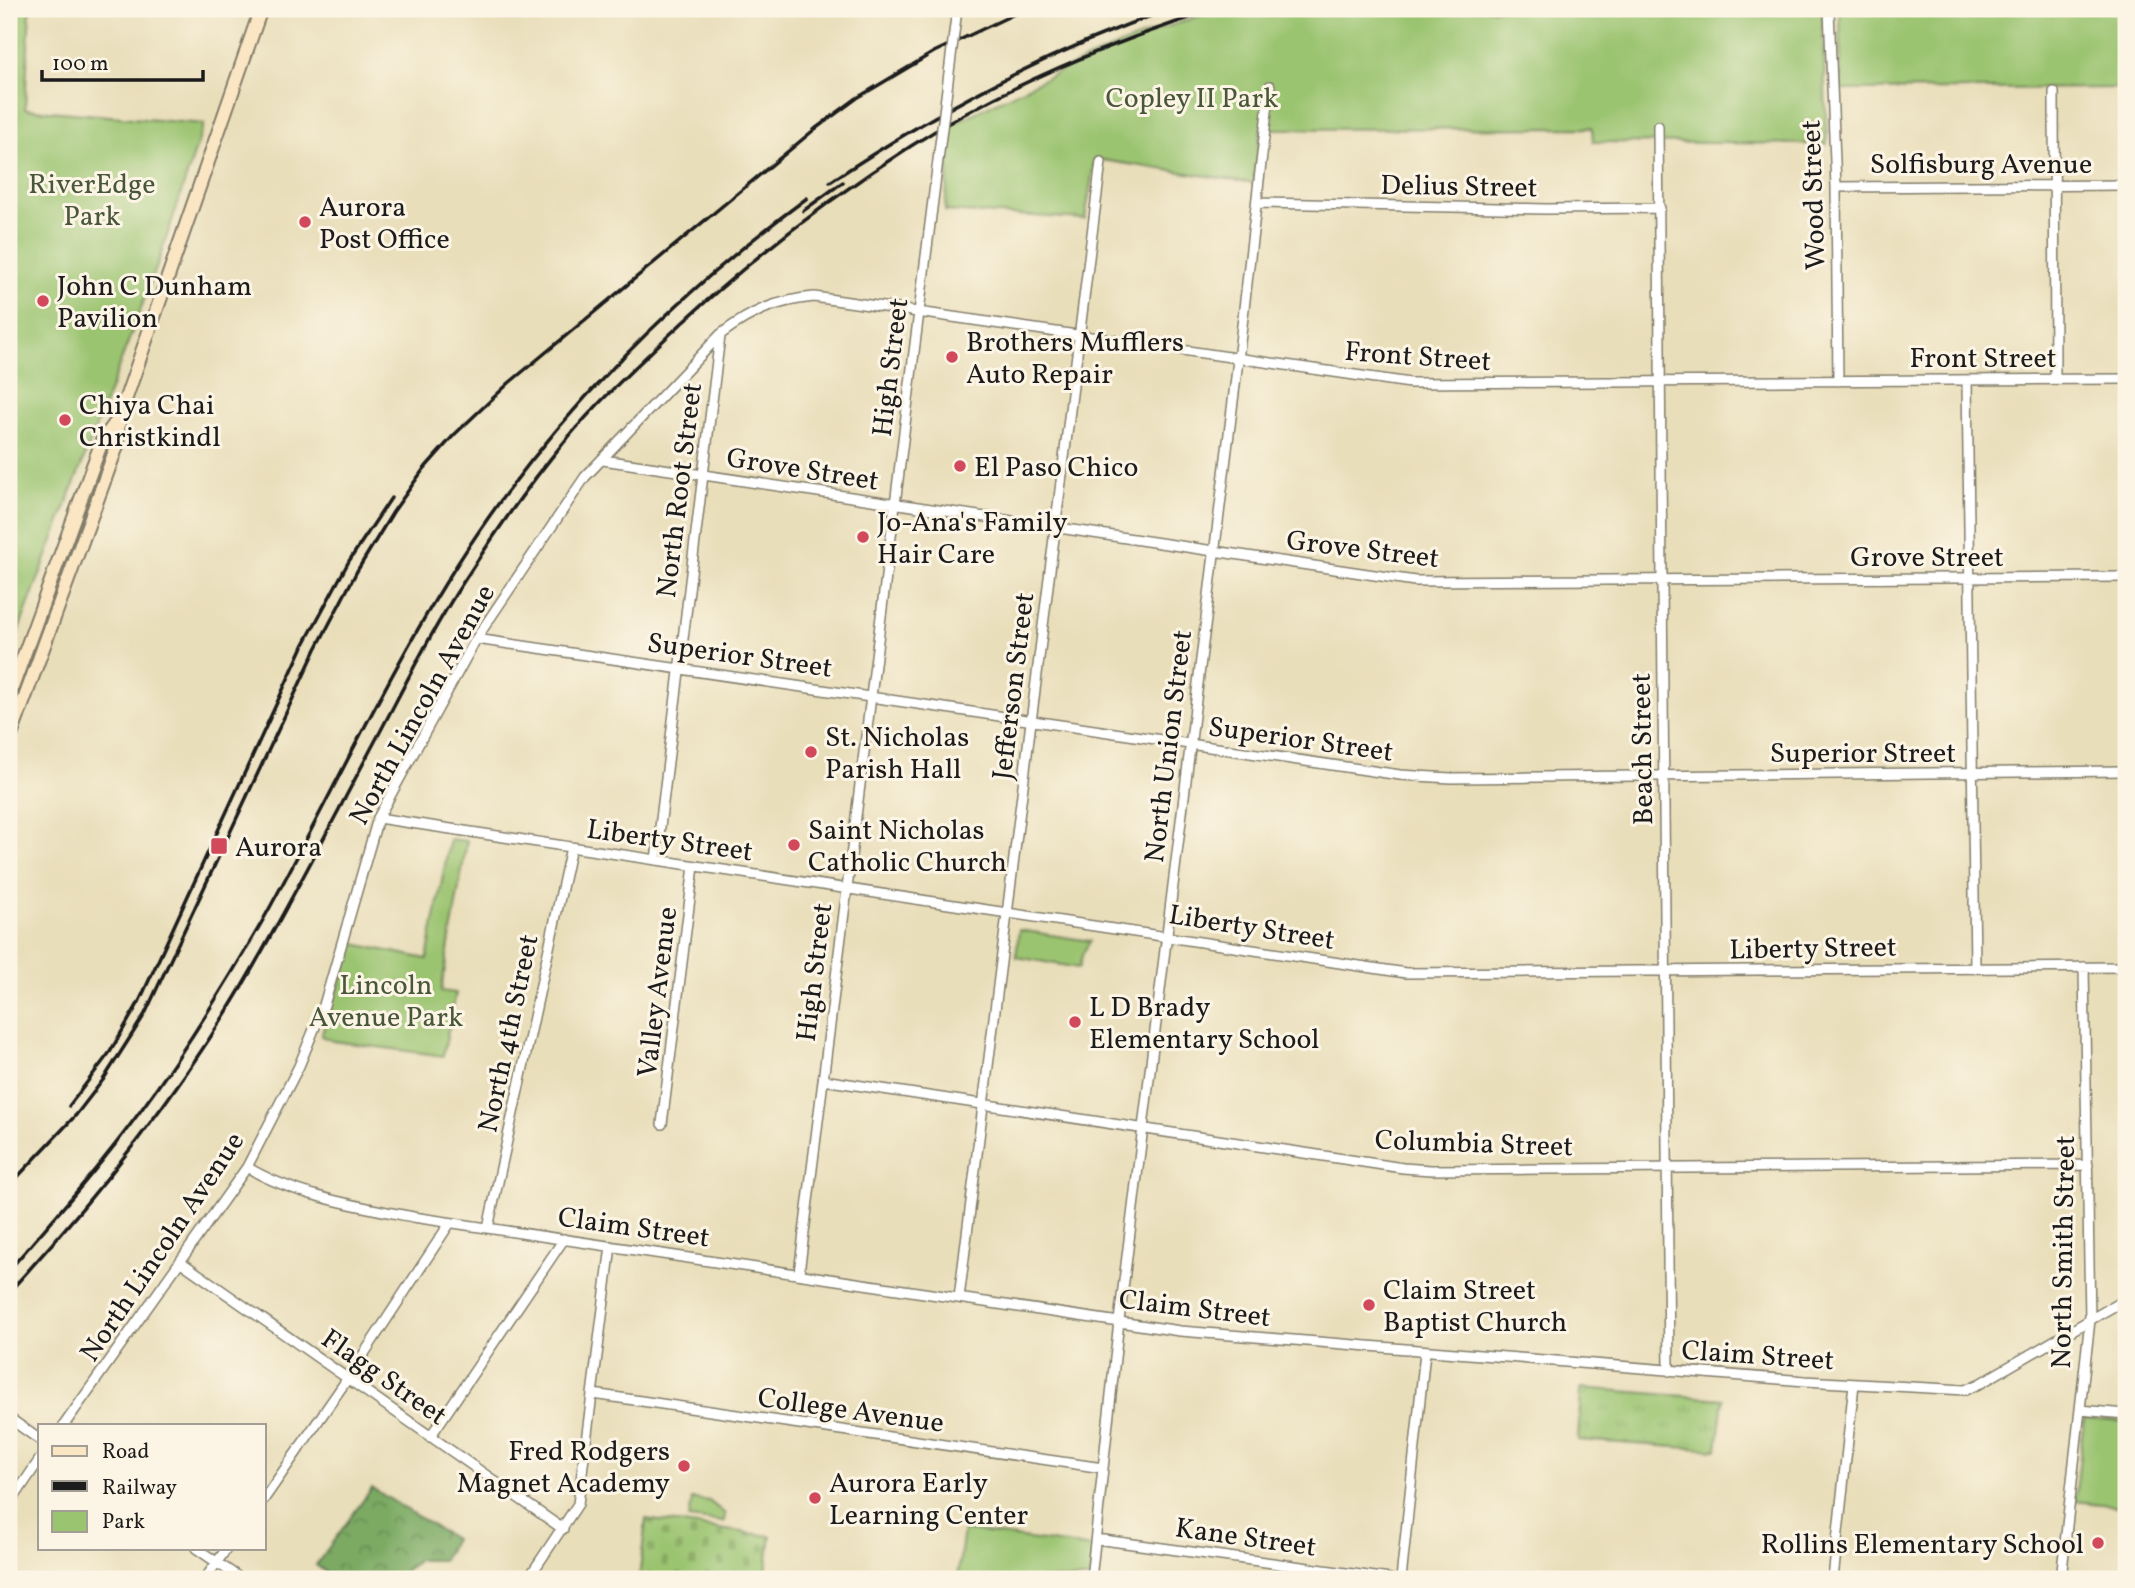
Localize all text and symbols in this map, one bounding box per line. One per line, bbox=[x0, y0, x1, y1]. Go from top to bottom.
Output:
scale bar bbox=[42, 38, 203, 82]
text: 100 m bbox=[52, 50, 109, 79]
park label: Copley II Park bbox=[1106, 80, 1278, 119]
street label: Wood Street bbox=[1792, 119, 1837, 271]
street label: Solfisburg Avenue bbox=[1870, 146, 2092, 185]
park label: RiverEdge Park bbox=[28, 166, 156, 237]
street label: Delius Street bbox=[1380, 167, 1538, 208]
place label: Aurora Post Office bbox=[319, 189, 450, 260]
marker: Aurora Post Office bbox=[297, 214, 313, 230]
place label: John C Dunham Pavilion bbox=[57, 268, 252, 339]
marker: John C Dunham Pavilion bbox=[35, 293, 51, 309]
street label: High Street bbox=[864, 296, 919, 439]
place label: Brothers Mufflers Auto Repair bbox=[966, 324, 1184, 395]
street label: Front Street bbox=[1343, 333, 1493, 382]
street label: Front Street bbox=[1909, 340, 2057, 379]
marker: Brothers Mufflers Auto Repair bbox=[944, 349, 960, 365]
street label: North Root Street bbox=[648, 380, 713, 600]
place label: Chiya Chai Christkindl bbox=[79, 387, 221, 458]
marker: Chiya Chai Christkindl bbox=[57, 412, 73, 428]
street label: Grove Street bbox=[724, 439, 882, 502]
place label: El Paso Chico bbox=[974, 449, 1138, 488]
marker: El Paso Chico bbox=[952, 458, 968, 474]
place label: Jo-Ana's Family Hair Care bbox=[877, 504, 1068, 575]
street label: Grove Street bbox=[1284, 522, 1441, 579]
marker: Jo-Ana's Family Hair Care bbox=[855, 529, 871, 545]
street label: Grove Street bbox=[1850, 539, 2004, 578]
street label: North Lincoln Avenue bbox=[341, 578, 506, 833]
street label: Jefferson Street bbox=[984, 590, 1045, 782]
street label: Superior Street bbox=[645, 624, 835, 689]
street label: North Union Street bbox=[1136, 628, 1203, 865]
street label: Beach Street bbox=[1623, 673, 1664, 825]
street label: Superior Street bbox=[1206, 708, 1396, 773]
place label: St. Nicholas Parish Hall bbox=[825, 719, 969, 790]
street label: Superior Street bbox=[1770, 735, 1956, 774]
marker: St. Nicholas Parish Hall bbox=[803, 744, 819, 760]
street label: Liberty Street bbox=[584, 811, 755, 872]
place label: Saint Nicholas Catholic Church bbox=[808, 812, 1007, 883]
place label: Aurora bbox=[235, 829, 322, 868]
marker: Aurora bbox=[209, 836, 229, 856]
marker: Saint Nicholas Catholic Church bbox=[786, 837, 802, 853]
street label: Liberty Street bbox=[1166, 896, 1337, 961]
street label: High Street bbox=[788, 901, 843, 1044]
street label: Valley Avenue bbox=[629, 905, 688, 1080]
street label: Liberty Street bbox=[1729, 929, 1897, 970]
street label: North 4th Street bbox=[469, 931, 549, 1136]
park label: Lincoln Avenue Park bbox=[309, 967, 463, 1038]
place label: L D Brady Elementary School bbox=[1089, 989, 1320, 1060]
marker: L D Brady Elementary School bbox=[1067, 1014, 1083, 1030]
street label: Columbia Street bbox=[1374, 1122, 1574, 1167]
street label: North Lincoln Avenue bbox=[71, 1125, 255, 1370]
street label: North Smith Street bbox=[2043, 1135, 2086, 1369]
street label: Claim Street bbox=[555, 1199, 712, 1258]
place label: Claim Street Baptist Church bbox=[1383, 1272, 1567, 1343]
street label: Claim Street bbox=[1116, 1281, 1273, 1338]
marker: Claim Street Baptist Church bbox=[1361, 1297, 1377, 1313]
street label: Flagg Street bbox=[313, 1320, 454, 1436]
street label: Claim Street bbox=[1680, 1332, 1835, 1381]
street label: College Avenue bbox=[755, 1379, 946, 1444]
legend bbox=[38, 1424, 266, 1550]
place label: Fred Rodgers Magnet Academy bbox=[457, 1433, 670, 1504]
text: Road bbox=[102, 1438, 149, 1467]
marker: Fred Rodgers Magnet Academy bbox=[676, 1458, 692, 1474]
place label: Aurora Early Learning Center bbox=[829, 1465, 1028, 1536]
text: Railway bbox=[102, 1474, 178, 1503]
marker: Aurora Early Learning Center bbox=[807, 1490, 823, 1506]
text: Park bbox=[102, 1508, 145, 1537]
street label: Kane Street bbox=[1173, 1509, 1319, 1568]
place label: Rollins Elementary School bbox=[1761, 1526, 2084, 1565]
marker: Rollins Elementary School bbox=[2090, 1535, 2106, 1551]

